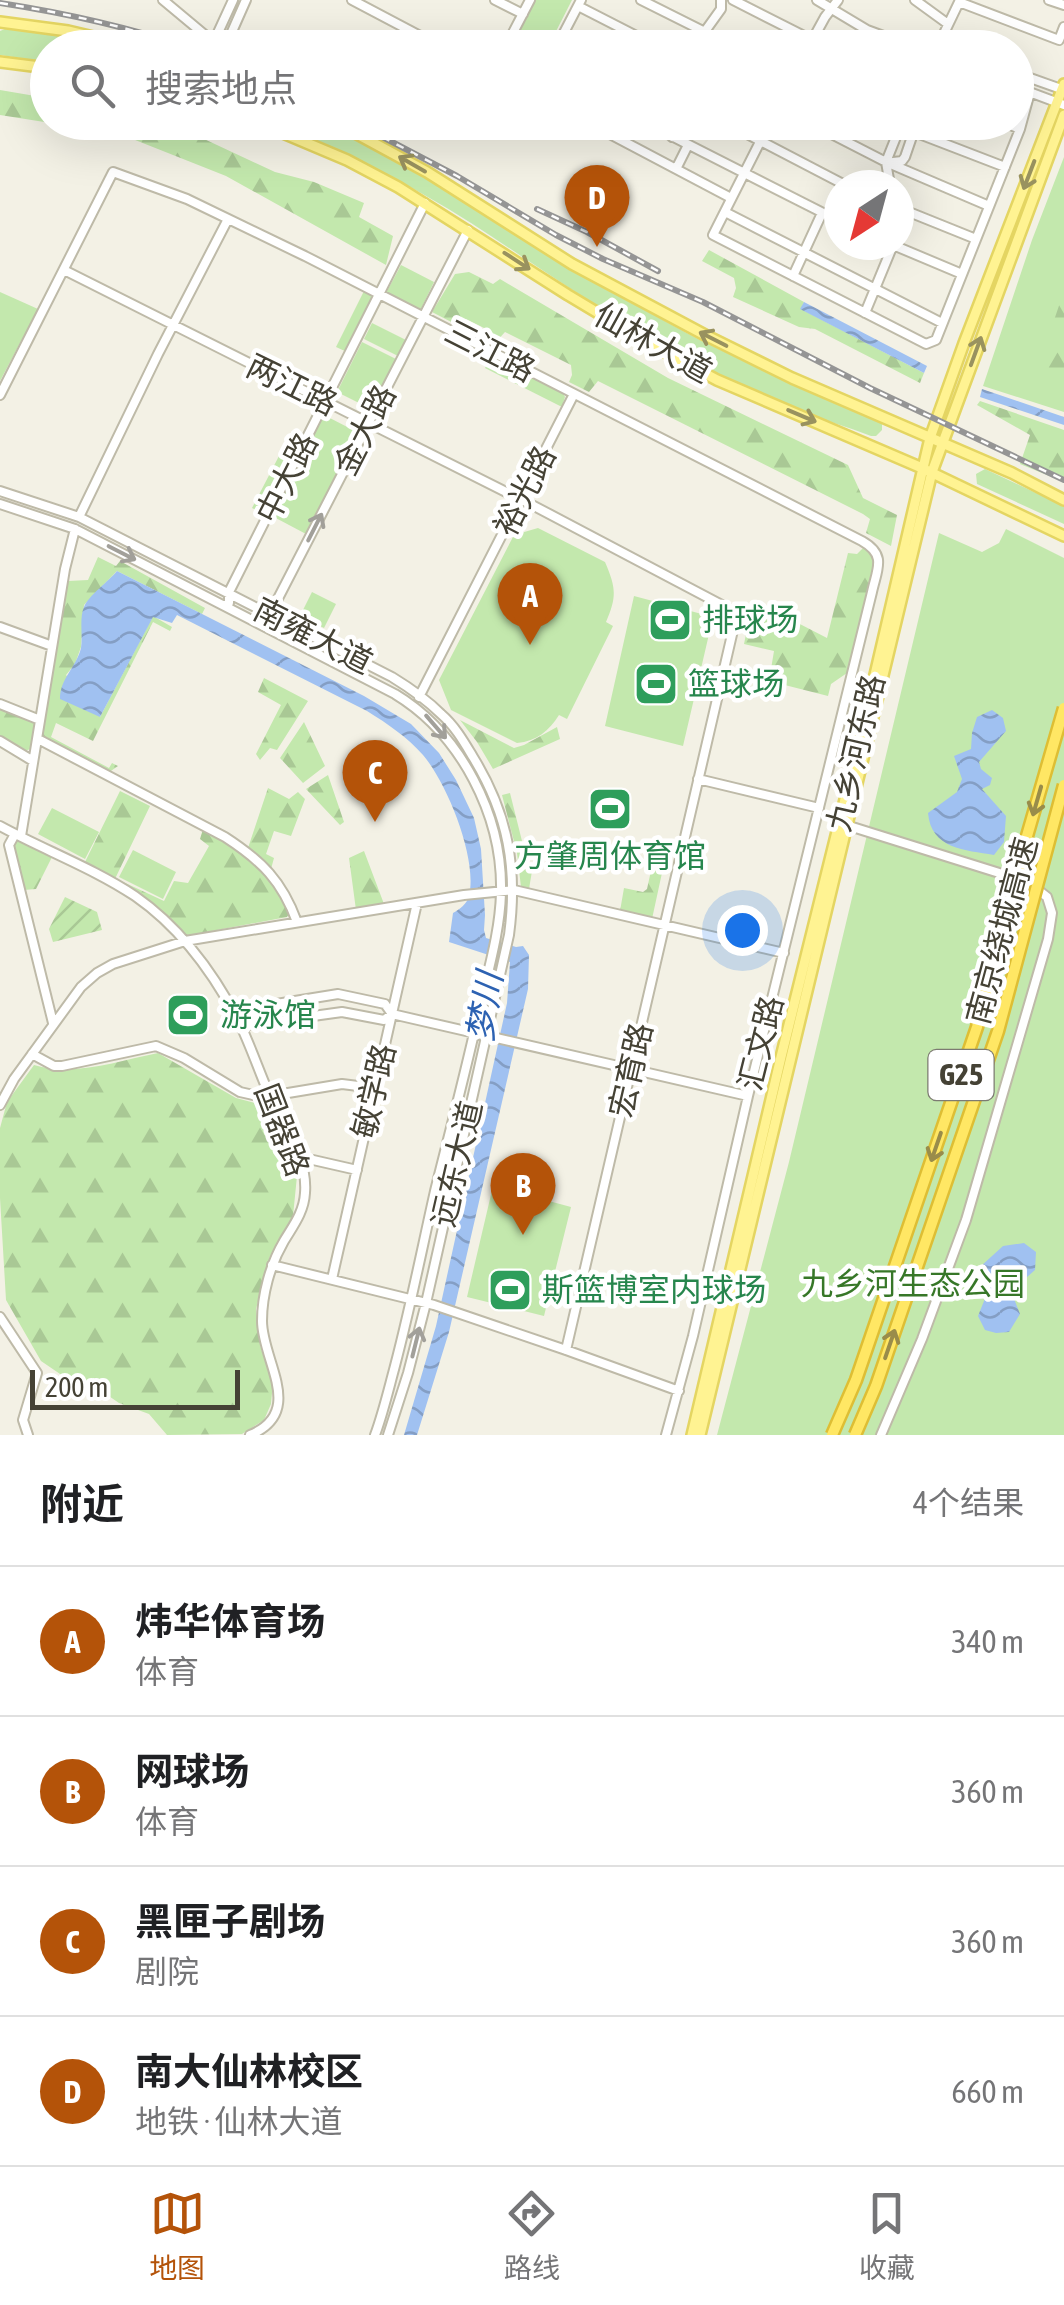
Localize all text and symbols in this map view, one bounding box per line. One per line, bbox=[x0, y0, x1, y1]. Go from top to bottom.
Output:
search box bbox=[30, 30, 1034, 140]
icon: search bbox=[65, 58, 120, 113]
text: 搜索地点 bbox=[145, 67, 297, 110]
one-way arrow bbox=[398, 154, 427, 174]
one-way arrow bbox=[1018, 159, 1036, 189]
pin: D bbox=[564, 164, 630, 247]
north arrow bbox=[824, 170, 914, 260]
one-way arrow bbox=[503, 251, 531, 272]
street label: 仙林大道 bbox=[588, 295, 718, 390]
street label: 三江路 bbox=[439, 312, 541, 389]
one-way arrow bbox=[699, 329, 729, 348]
one-way arrow bbox=[968, 336, 986, 367]
street label: 两江路 bbox=[241, 347, 343, 422]
street label: 金大路 bbox=[326, 379, 403, 481]
one-way arrow bbox=[786, 408, 817, 426]
street label: 中大路 bbox=[248, 427, 325, 529]
street label: 裕光路 bbox=[486, 440, 563, 542]
one-way arrow bbox=[306, 513, 325, 543]
one-way arrow bbox=[107, 544, 137, 563]
pin: A bbox=[498, 562, 562, 645]
street label: 南雍大道 bbox=[248, 590, 379, 681]
sports icon: 排球场 bbox=[647, 597, 693, 643]
place label: 排球场 bbox=[702, 601, 798, 638]
sports icon: 篮球场 bbox=[633, 661, 679, 707]
place label: 篮球场 bbox=[688, 665, 784, 702]
street label: 九乡河东路 bbox=[819, 671, 892, 835]
one-way arrow bbox=[424, 714, 446, 740]
pin: C bbox=[342, 740, 408, 822]
one-way arrow bbox=[1027, 785, 1045, 817]
sports icon: 方肇周体育馆 bbox=[587, 786, 633, 832]
street label: 南京绕城高速 bbox=[959, 833, 1044, 1028]
place label: 方肇周体育馆 bbox=[514, 837, 706, 874]
your location bbox=[717, 905, 768, 956]
water label: 梦川 bbox=[459, 965, 510, 1045]
sports icon: 游泳馆 bbox=[165, 992, 211, 1038]
street label: 汇文路 bbox=[731, 992, 790, 1094]
place label: 游泳馆 bbox=[220, 996, 316, 1033]
street label: 宏育路 bbox=[602, 1019, 659, 1121]
street label: 敏学路 bbox=[345, 1040, 402, 1142]
road number: G25 bbox=[928, 1050, 994, 1100]
street label: 国器路 bbox=[248, 1078, 317, 1181]
street label: 远东大道 bbox=[424, 1097, 489, 1230]
one-way arrow bbox=[926, 1130, 944, 1161]
pin: B bbox=[490, 1152, 556, 1235]
park label: 九乡河生态公园 bbox=[801, 1265, 1025, 1302]
sports icon: 斯篮博室内球场 bbox=[487, 1267, 533, 1313]
place label: 斯篮博室内球场 bbox=[542, 1271, 766, 1308]
one-way arrow bbox=[408, 1327, 426, 1359]
one-way arrow bbox=[883, 1329, 901, 1361]
scale bar bbox=[30, 1365, 240, 1410]
text: 200 m bbox=[45, 1371, 108, 1403]
text: 附近 bbox=[40, 1480, 124, 1528]
text: 4个结果 bbox=[913, 1484, 1024, 1521]
text: 炜华体育场 bbox=[135, 1600, 325, 1643]
text: A bbox=[65, 1623, 80, 1660]
text: 340 m bbox=[951, 1623, 1024, 1660]
text: 体育 bbox=[135, 1653, 199, 1690]
text: 网球场 bbox=[135, 1750, 249, 1793]
text: B bbox=[65, 1773, 80, 1810]
text: 360 m bbox=[951, 1773, 1024, 1810]
text: 体育 bbox=[135, 1803, 199, 1840]
text: 黑匣子剧场 bbox=[135, 1900, 325, 1943]
text: C bbox=[65, 1923, 80, 1960]
text: 360 m bbox=[951, 1923, 1024, 1960]
text: 剧院 bbox=[135, 1953, 199, 1990]
text: 南大仙林校区 bbox=[135, 2050, 363, 2093]
text: D bbox=[64, 2073, 81, 2110]
text: 660 m bbox=[951, 2073, 1024, 2110]
text: 地铁 · 仙林大道 bbox=[135, 2103, 343, 2140]
tab: 地图 bbox=[149, 2186, 205, 2286]
tab: 路线 bbox=[504, 2186, 560, 2286]
tab: 收藏 bbox=[859, 2186, 915, 2286]

